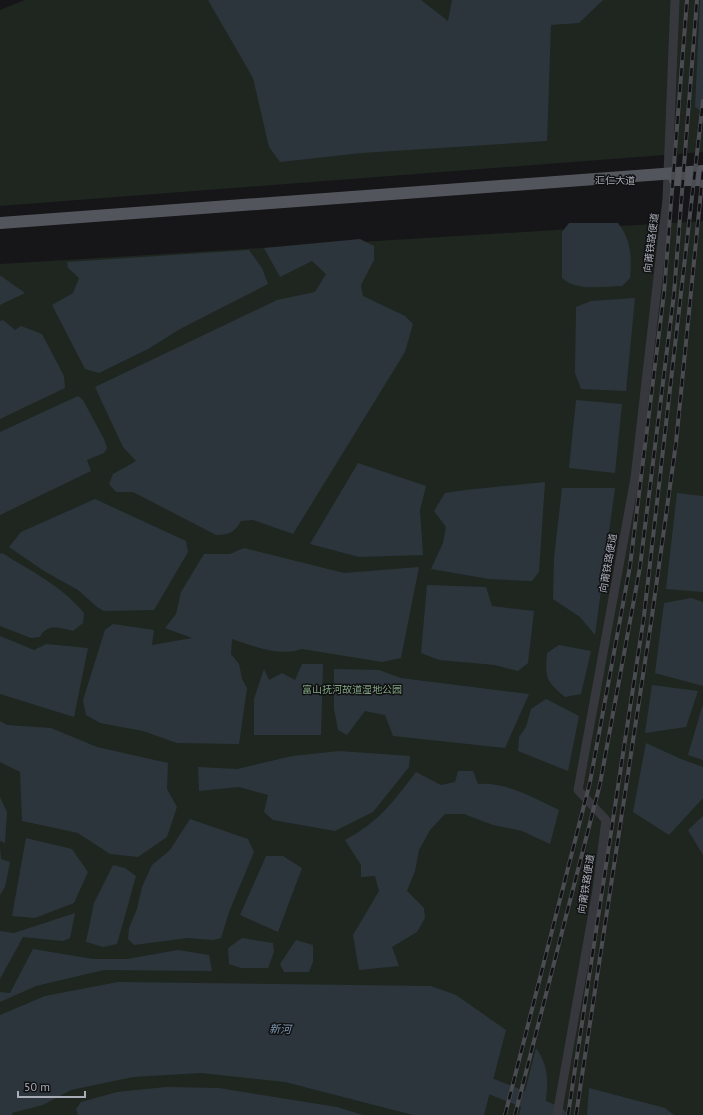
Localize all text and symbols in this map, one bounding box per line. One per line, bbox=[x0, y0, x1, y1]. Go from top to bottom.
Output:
street label: 汇仁大道 bbox=[595, 174, 635, 187]
street label: 向莆铁路便道 bbox=[641, 212, 661, 274]
street label: 向莆铁路便道 bbox=[596, 532, 620, 594]
park label: 富山抚河故道湿地公园 bbox=[302, 683, 402, 696]
street label: 向莆铁路便道 bbox=[575, 853, 597, 915]
water label: 新河 bbox=[269, 1022, 293, 1036]
scale bar bbox=[18, 1073, 85, 1099]
text: 50 m bbox=[24, 1079, 50, 1094]

